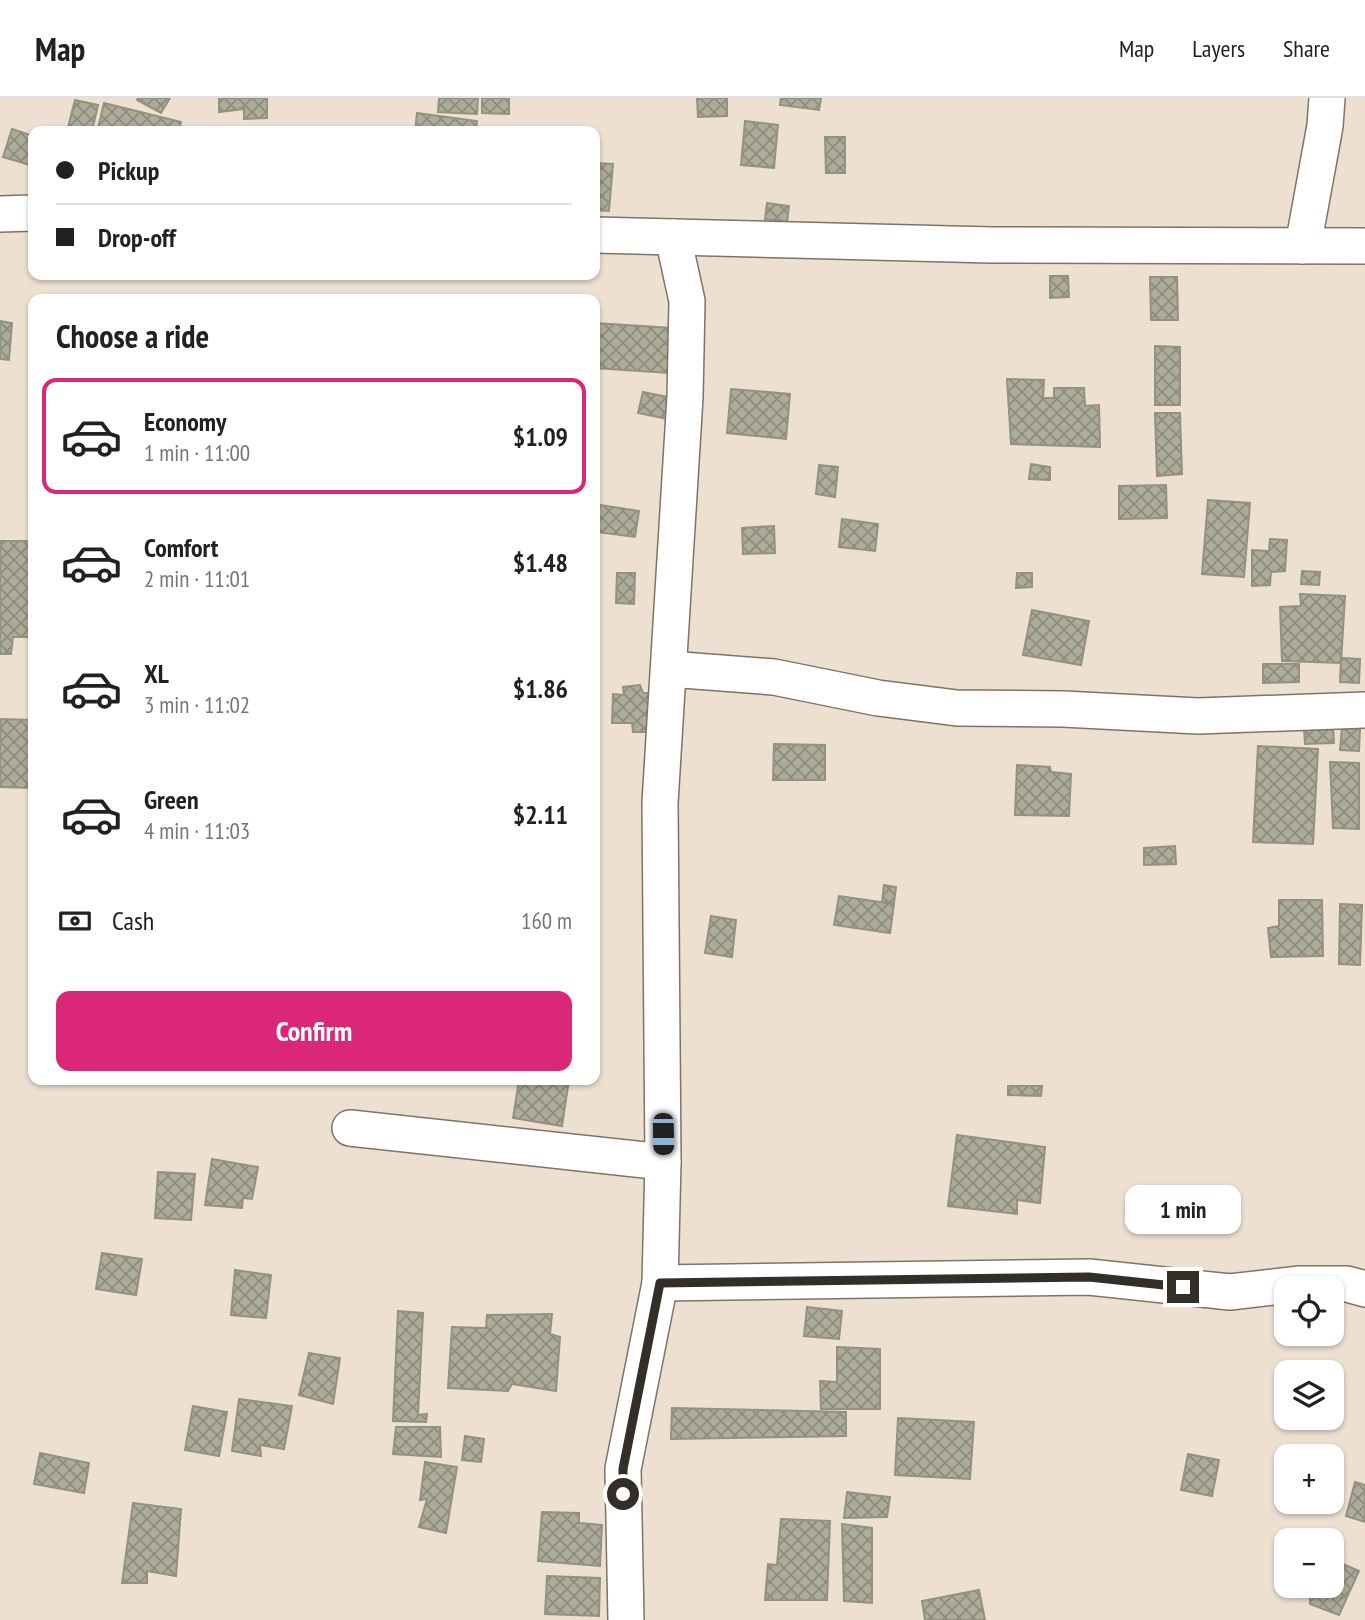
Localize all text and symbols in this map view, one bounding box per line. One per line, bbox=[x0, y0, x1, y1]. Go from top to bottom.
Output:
text: Map bbox=[35, 27, 85, 70]
text: Map bbox=[1119, 33, 1154, 64]
text: Layers bbox=[1192, 33, 1245, 64]
text: Share bbox=[1283, 33, 1330, 64]
text: Pickup bbox=[98, 154, 159, 187]
text: Drop-off bbox=[98, 221, 176, 254]
text: Choose a ride bbox=[56, 315, 209, 357]
icon: car bbox=[60, 405, 123, 468]
text: Economy bbox=[144, 405, 226, 438]
text: $1.09 bbox=[513, 420, 568, 453]
text: 1 min · 11:00 bbox=[144, 438, 250, 467]
icon: car bbox=[60, 531, 123, 594]
text: Comfort bbox=[144, 531, 218, 564]
text: $1.48 bbox=[513, 546, 568, 579]
text: 2 min · 11:01 bbox=[144, 564, 250, 593]
icon: car bbox=[60, 657, 123, 720]
text: XL bbox=[144, 657, 169, 690]
text: $1.86 bbox=[513, 672, 568, 705]
text: 3 min · 11:02 bbox=[144, 690, 250, 719]
icon: car bbox=[60, 783, 123, 846]
text: Green bbox=[144, 783, 199, 816]
text: $2.11 bbox=[513, 798, 568, 831]
text: 4 min · 11:03 bbox=[144, 816, 250, 845]
icon: cash bbox=[56, 902, 94, 940]
text: Cash bbox=[112, 904, 154, 937]
text: 160 m bbox=[521, 906, 572, 935]
button: Confirm bbox=[56, 991, 572, 1071]
car bbox=[653, 1113, 674, 1155]
callout: 1 min bbox=[1125, 1186, 1241, 1234]
text: 1 min bbox=[1160, 1195, 1206, 1224]
route end bbox=[1167, 1271, 1199, 1303]
map controls bbox=[1274, 1276, 1344, 1598]
button: locate bbox=[1274, 1276, 1344, 1346]
button: layers bbox=[1274, 1360, 1344, 1430]
button: + bbox=[1274, 1444, 1344, 1514]
route start bbox=[607, 1478, 639, 1510]
button: − bbox=[1274, 1528, 1344, 1598]

